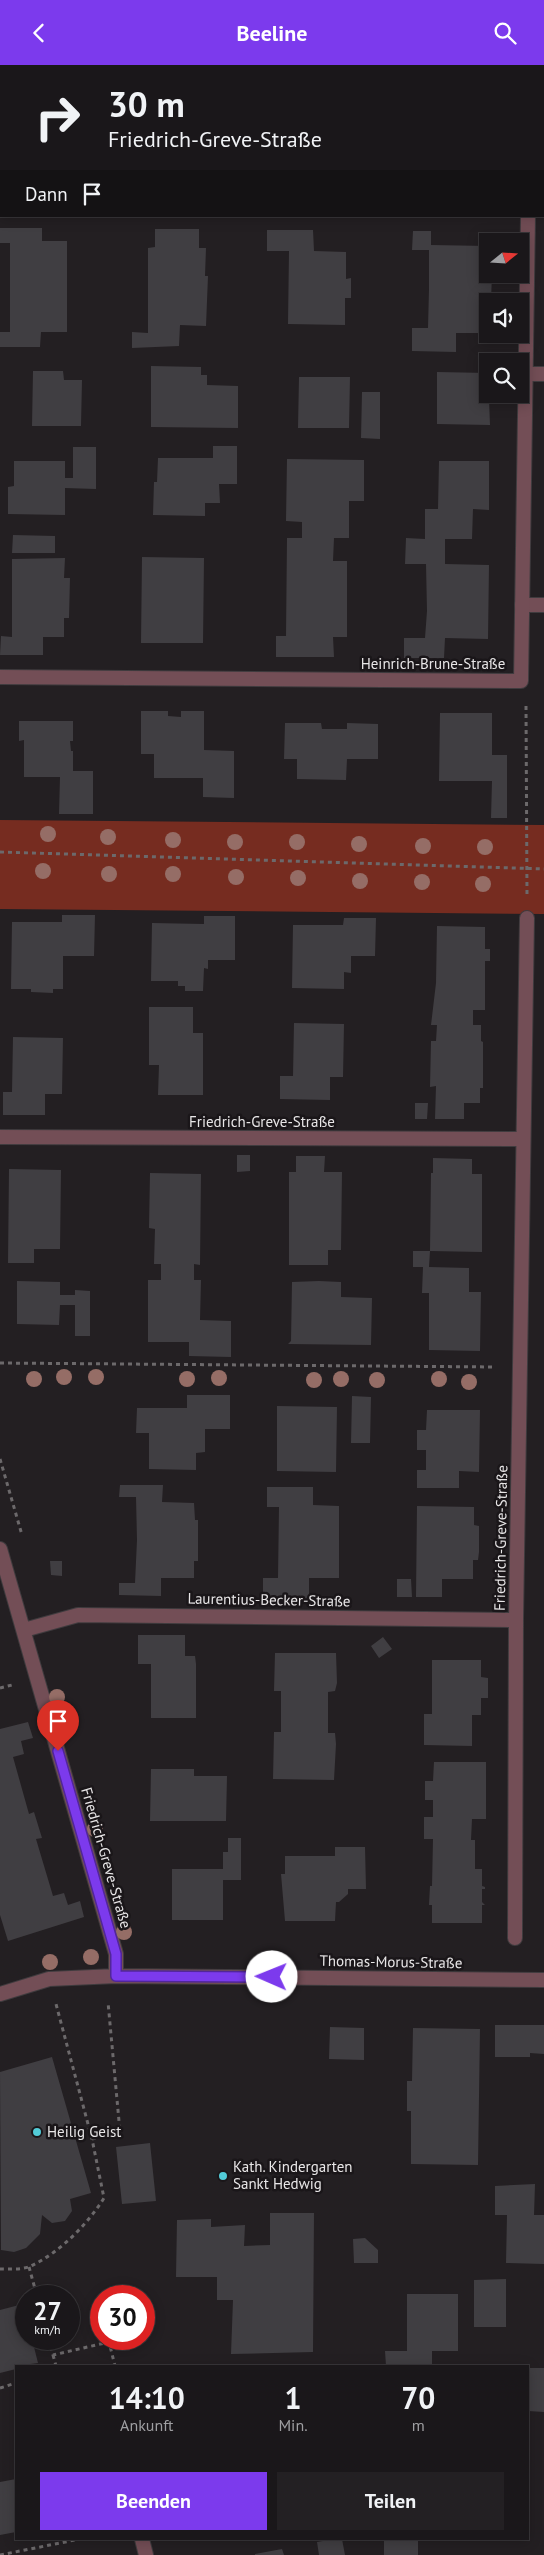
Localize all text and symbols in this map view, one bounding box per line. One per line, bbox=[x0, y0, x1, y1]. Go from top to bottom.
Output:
icon: back bbox=[25, 19, 53, 47]
text: Beeline bbox=[237, 19, 307, 47]
icon: search bbox=[491, 19, 519, 47]
text: 30 m bbox=[108, 81, 185, 127]
icon: right bbox=[25, 85, 90, 150]
text: Friedrich-Greve-Straße bbox=[108, 125, 322, 153]
icon: arrive bbox=[78, 180, 106, 208]
text: Dann bbox=[25, 182, 68, 206]
north arrow bbox=[479, 233, 529, 283]
map controls bbox=[479, 233, 529, 403]
button: sound bbox=[479, 293, 529, 343]
button: search bbox=[479, 353, 529, 403]
street label: Heinrich-Brune-Straße bbox=[361, 654, 505, 673]
street label: Friedrich-Greve-Straße bbox=[189, 1112, 335, 1131]
street label: Friedrich-Greve-Straße bbox=[490, 1465, 511, 1611]
street label: Laurentius-Becker-Straße bbox=[187, 1589, 351, 1610]
pin bbox=[37, 1700, 79, 1751]
icon: arrive bbox=[44, 1707, 72, 1735]
street label: Friedrich-Greve-Straße bbox=[77, 1785, 136, 1931]
position arrow bbox=[245, 1950, 297, 2002]
street label: Thomas-Morus-Straße bbox=[319, 1951, 463, 1972]
place label: Heilig Geist bbox=[47, 2122, 121, 2141]
marker: Heilig Geist bbox=[31, 2126, 43, 2138]
place label: Kath. Kindergarten Sankt Hedwig bbox=[233, 2157, 352, 2193]
marker: Kath. Kindergarten Sankt Hedwig bbox=[217, 2170, 229, 2182]
speed limit sign: 30 bbox=[90, 2285, 155, 2350]
text: 27 bbox=[33, 2295, 62, 2327]
text: km/h bbox=[34, 2322, 61, 2337]
text: 14:10 bbox=[109, 2378, 185, 2417]
text: 1 bbox=[285, 2378, 302, 2417]
text: 70 bbox=[401, 2378, 435, 2417]
text: Ankunft bbox=[120, 2415, 173, 2435]
text: Min. bbox=[278, 2415, 308, 2435]
text: m bbox=[412, 2415, 425, 2435]
button: Beenden bbox=[40, 2472, 267, 2530]
button: Teilen bbox=[277, 2472, 504, 2530]

